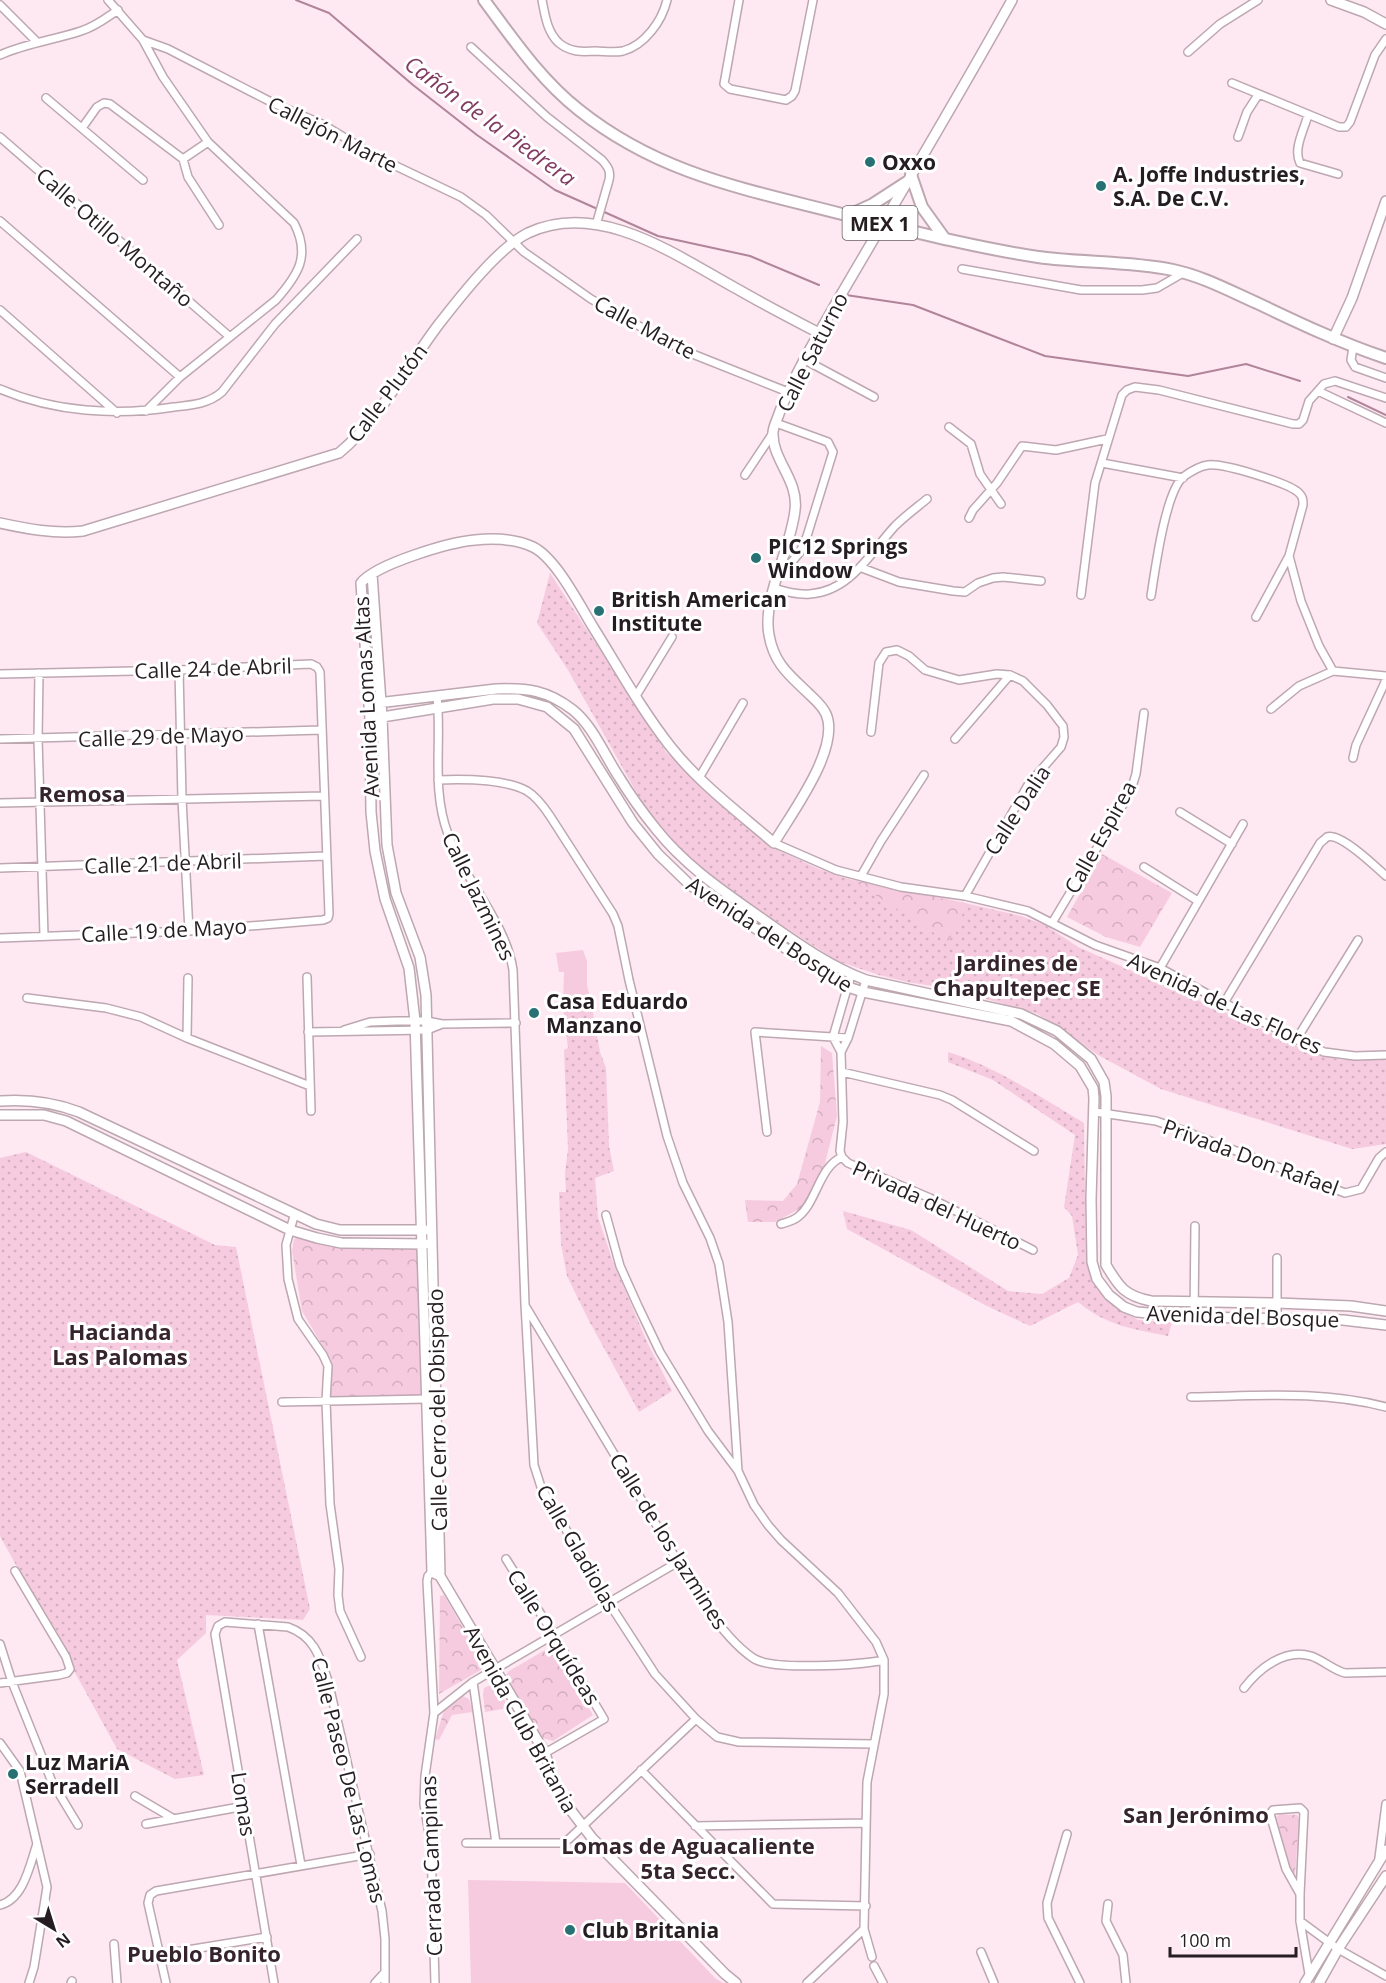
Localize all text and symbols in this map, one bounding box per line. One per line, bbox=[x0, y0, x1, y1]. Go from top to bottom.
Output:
water label: Cañón de la Piedrera bbox=[400, 48, 582, 192]
street label: Callejón Marte bbox=[263, 89, 403, 179]
place label: Oxxo bbox=[882, 148, 936, 176]
marker: Oxxo bbox=[863, 155, 877, 169]
place label: A. Joffe Industries, S.A. De C.V. bbox=[1113, 160, 1305, 212]
street label: Calle Otillo Montaño bbox=[30, 161, 200, 313]
marker: A. Joffe Industries, S.A. De C.V. bbox=[1094, 179, 1108, 193]
road number: MEX 1 bbox=[842, 206, 918, 240]
street label: Calle Saturno bbox=[770, 288, 854, 416]
street label: Calle Marte bbox=[589, 289, 701, 365]
street label: Calle Plutón bbox=[341, 338, 433, 448]
place label: PIC12 Springs Window bbox=[768, 532, 908, 584]
marker: PIC12 Springs Window bbox=[749, 551, 763, 565]
place label: British American Institute bbox=[611, 585, 787, 637]
street label: Avenida Lomas Altas bbox=[347, 596, 385, 798]
marker: British American Institute bbox=[592, 604, 606, 618]
street label: Calle 24 de Abril bbox=[134, 651, 292, 685]
street label: Calle 29 de Mayo bbox=[78, 719, 244, 753]
street label: Calle Dalia bbox=[977, 760, 1057, 860]
street label: Calle Espirea bbox=[1058, 776, 1142, 898]
district label: Remosa bbox=[39, 778, 125, 808]
street label: Calle Jazmines bbox=[436, 827, 522, 965]
street label: Calle 21 de Abril bbox=[84, 846, 242, 880]
street label: Avenida del Bosque bbox=[682, 870, 858, 998]
street label: Calle 19 de Mayo bbox=[80, 912, 248, 948]
street label: Avenida de Las Flores bbox=[1123, 946, 1327, 1060]
district label: Jardines de Chapultepec SE bbox=[933, 947, 1101, 1002]
place label: Casa Eduardo Manzano bbox=[546, 987, 688, 1039]
marker: Casa Eduardo Manzano bbox=[527, 1006, 541, 1020]
street label: Privada Don Rafael bbox=[1159, 1112, 1343, 1202]
street label: Privada del Huerto bbox=[848, 1154, 1026, 1256]
street label: Calle Cerro del Obispado bbox=[421, 1288, 453, 1532]
street label: Avenida del Bosque bbox=[1146, 1299, 1340, 1333]
district label: Hacianda Las Palomas bbox=[52, 1316, 188, 1371]
street label: Calle de los Jazmines bbox=[603, 1448, 735, 1634]
street label: Calle Gladiolas bbox=[530, 1479, 626, 1617]
street label: Calle Orquídeas bbox=[501, 1564, 607, 1710]
street label: Avenida Club Britania bbox=[458, 1620, 584, 1818]
street label: Calle Paseo De Las Lomas bbox=[305, 1654, 393, 1906]
place label: Luz MariA Serradell bbox=[25, 1748, 130, 1800]
marker: Luz MariA Serradell bbox=[6, 1767, 20, 1781]
street label: Lomas bbox=[225, 1770, 263, 1838]
street label: Cerrada Campinas bbox=[414, 1775, 448, 1957]
district label: San Jerónimo bbox=[1123, 1799, 1269, 1829]
district label: Lomas de Aguacaliente 5ta Secc. bbox=[561, 1830, 815, 1885]
north arrow bbox=[24, 1899, 84, 1959]
place label: Club Britania bbox=[582, 1916, 719, 1944]
scale bar bbox=[1170, 1920, 1296, 1958]
marker: Club Britania bbox=[563, 1923, 577, 1937]
text: N bbox=[51, 1928, 75, 1953]
text: 100 m bbox=[1179, 1928, 1231, 1952]
district label: Pueblo Bonito bbox=[127, 1938, 281, 1968]

